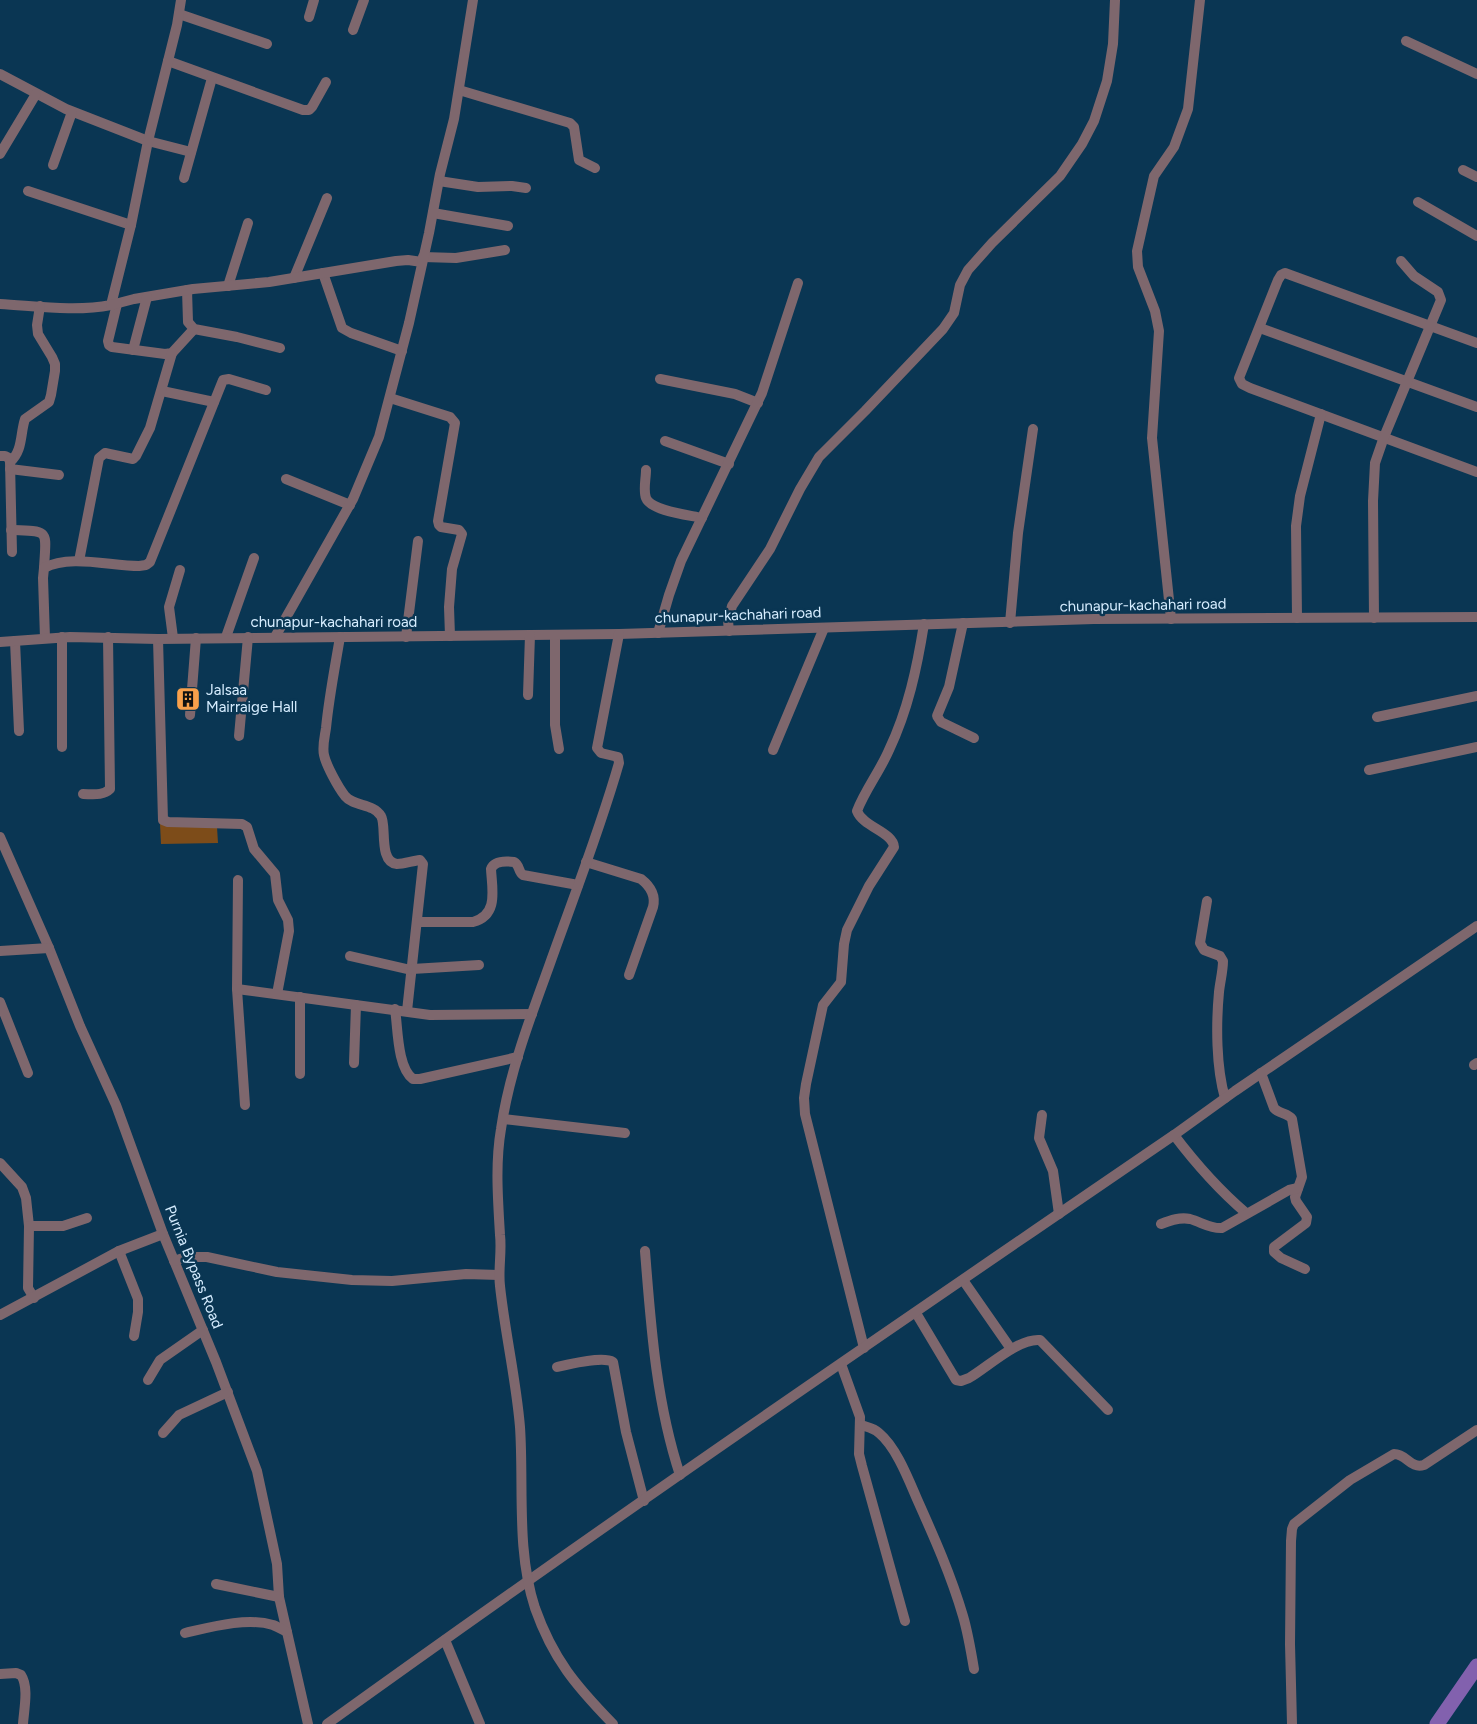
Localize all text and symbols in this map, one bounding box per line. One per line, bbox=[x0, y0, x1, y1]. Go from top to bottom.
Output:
street label: chunapur-kachahari road bbox=[1059, 595, 1227, 615]
street label: chunapur-kachahari road bbox=[654, 603, 822, 627]
street label: chunapur-kachahari road bbox=[251, 613, 417, 631]
place label: Jalsaa Mairraige Hall bbox=[206, 681, 297, 716]
building icon: Jalsaa Mairraige Hall bbox=[175, 686, 201, 712]
street label: Purnia Bypass Road bbox=[161, 1203, 227, 1331]

